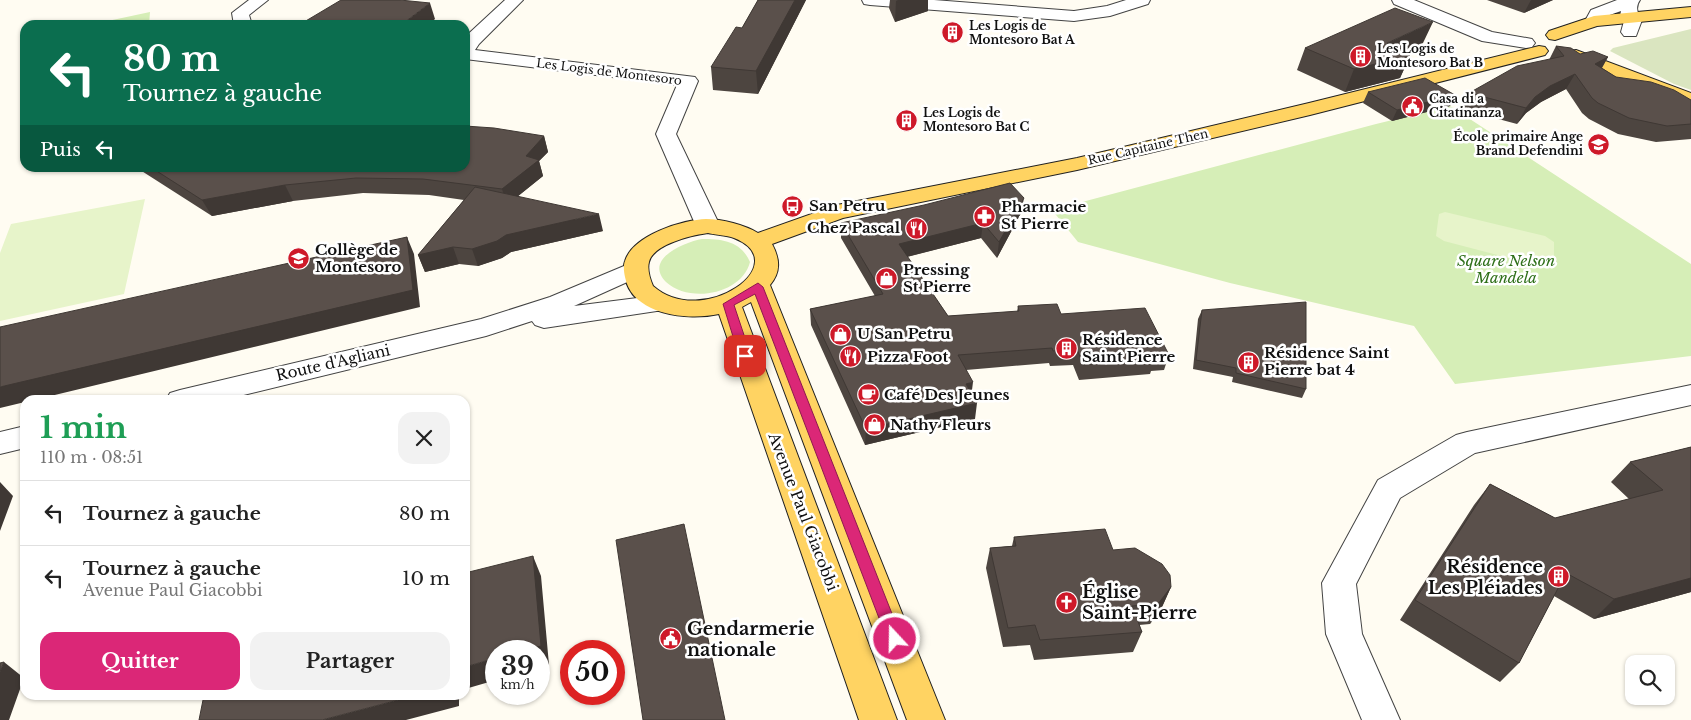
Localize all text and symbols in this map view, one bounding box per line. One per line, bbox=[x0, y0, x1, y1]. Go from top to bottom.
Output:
place label: Les Logis de Montesoro Bat A bbox=[969, 18, 1076, 47]
building icon: Les Logis de Montesoro Bat A bbox=[941, 21, 965, 45]
text: 80 m bbox=[123, 37, 220, 80]
icon: left bbox=[40, 40, 105, 105]
place label: Les Logis de Montesoro Bat B bbox=[1377, 41, 1483, 70]
building icon: Les Logis de Montesoro Bat B bbox=[1349, 44, 1373, 68]
street label: Les Logis de Montesoro bbox=[535, 55, 683, 88]
text: Tournez à gauche bbox=[123, 80, 322, 107]
place label: Casa di a Citatinanza bbox=[1429, 91, 1502, 120]
public building icon: Casa di a Citatinanza bbox=[1401, 94, 1425, 118]
place label: Les Logis de Montesoro Bat C bbox=[923, 105, 1029, 134]
building icon: Les Logis de Montesoro Bat C bbox=[895, 108, 919, 132]
street label: Rue Capitaine Then bbox=[1086, 125, 1209, 168]
place label: École primaire Ange Brand Defendini bbox=[1453, 128, 1584, 158]
school or university icon: École primaire Ange Brand Defendini bbox=[1587, 132, 1611, 156]
icon: left bbox=[91, 135, 119, 163]
text: Puis bbox=[40, 138, 81, 161]
bus stop icon: San Petru bbox=[781, 194, 805, 218]
place label: San Petru bbox=[809, 196, 886, 215]
place label: Pharmacie St Pierre bbox=[1001, 197, 1087, 233]
pharmacy icon: Pharmacie St Pierre bbox=[973, 204, 997, 228]
restaurant icon: Chez Pascal bbox=[904, 216, 928, 240]
place label: Chez Pascal bbox=[807, 218, 901, 237]
place label: Collège de Montesoro bbox=[315, 240, 401, 276]
school or university icon: Collège de Montesoro bbox=[287, 247, 311, 271]
park label: Square Nelson Mandela bbox=[1457, 251, 1555, 287]
place label: Pressing St Pierre bbox=[903, 260, 971, 296]
shop icon: Pressing St Pierre bbox=[875, 267, 899, 291]
shop icon: U San Petru bbox=[829, 322, 853, 346]
place label: U San Petru bbox=[857, 324, 951, 343]
place label: Résidence Saint Pierre bbox=[1082, 330, 1175, 366]
pin bbox=[724, 335, 766, 377]
building icon: Résidence Saint Pierre bbox=[1054, 337, 1078, 361]
street label: Route d'Agliani bbox=[274, 340, 392, 385]
icon: arrive bbox=[731, 342, 759, 370]
place label: Résidence Saint Pierre bat 4 bbox=[1264, 343, 1390, 379]
restaurant icon: Pizza Foot bbox=[839, 345, 863, 369]
place label: Pizza Foot bbox=[867, 347, 948, 366]
building icon: Résidence Saint Pierre bat 4 bbox=[1236, 350, 1260, 374]
cafe icon: Café Des Jeunes bbox=[856, 383, 880, 407]
place label: Café Des Jeunes bbox=[884, 385, 1010, 404]
text: 1 min bbox=[40, 409, 127, 446]
button: close bbox=[398, 412, 450, 464]
shop icon: Nathy Fleurs bbox=[862, 413, 886, 437]
place label: Nathy Fleurs bbox=[890, 415, 991, 434]
street label: Avenue Paul Giacobbi bbox=[764, 429, 842, 594]
text: 110 m · 08:51 bbox=[40, 447, 143, 467]
icon: left bbox=[40, 499, 68, 527]
text: Tournez à gauche bbox=[83, 502, 261, 525]
text: 80 m bbox=[399, 502, 450, 525]
place label: Résidence Les Pléiades bbox=[1428, 556, 1543, 599]
text: Tournez à gauche bbox=[83, 557, 261, 580]
icon: left bbox=[40, 564, 68, 592]
building icon: Résidence Les Pléiades bbox=[1547, 565, 1571, 589]
text: 10 m bbox=[402, 567, 450, 590]
text: Avenue Paul Giacobbi bbox=[83, 580, 262, 600]
place label: Église Saint-Pierre bbox=[1082, 580, 1197, 624]
church icon: Église Saint-Pierre bbox=[1054, 590, 1078, 614]
position arrow bbox=[868, 612, 920, 664]
place label: Gendarmerie nationale bbox=[687, 618, 815, 661]
public building icon: Gendarmerie nationale bbox=[659, 627, 683, 651]
button: Quitter bbox=[40, 632, 240, 690]
button: Partager bbox=[250, 632, 450, 690]
speed limit sign: 50 bbox=[560, 640, 625, 705]
text: 39 bbox=[501, 651, 534, 682]
map controls bbox=[1625, 655, 1675, 705]
button: search bbox=[1625, 655, 1675, 705]
text: km/h bbox=[500, 677, 535, 692]

